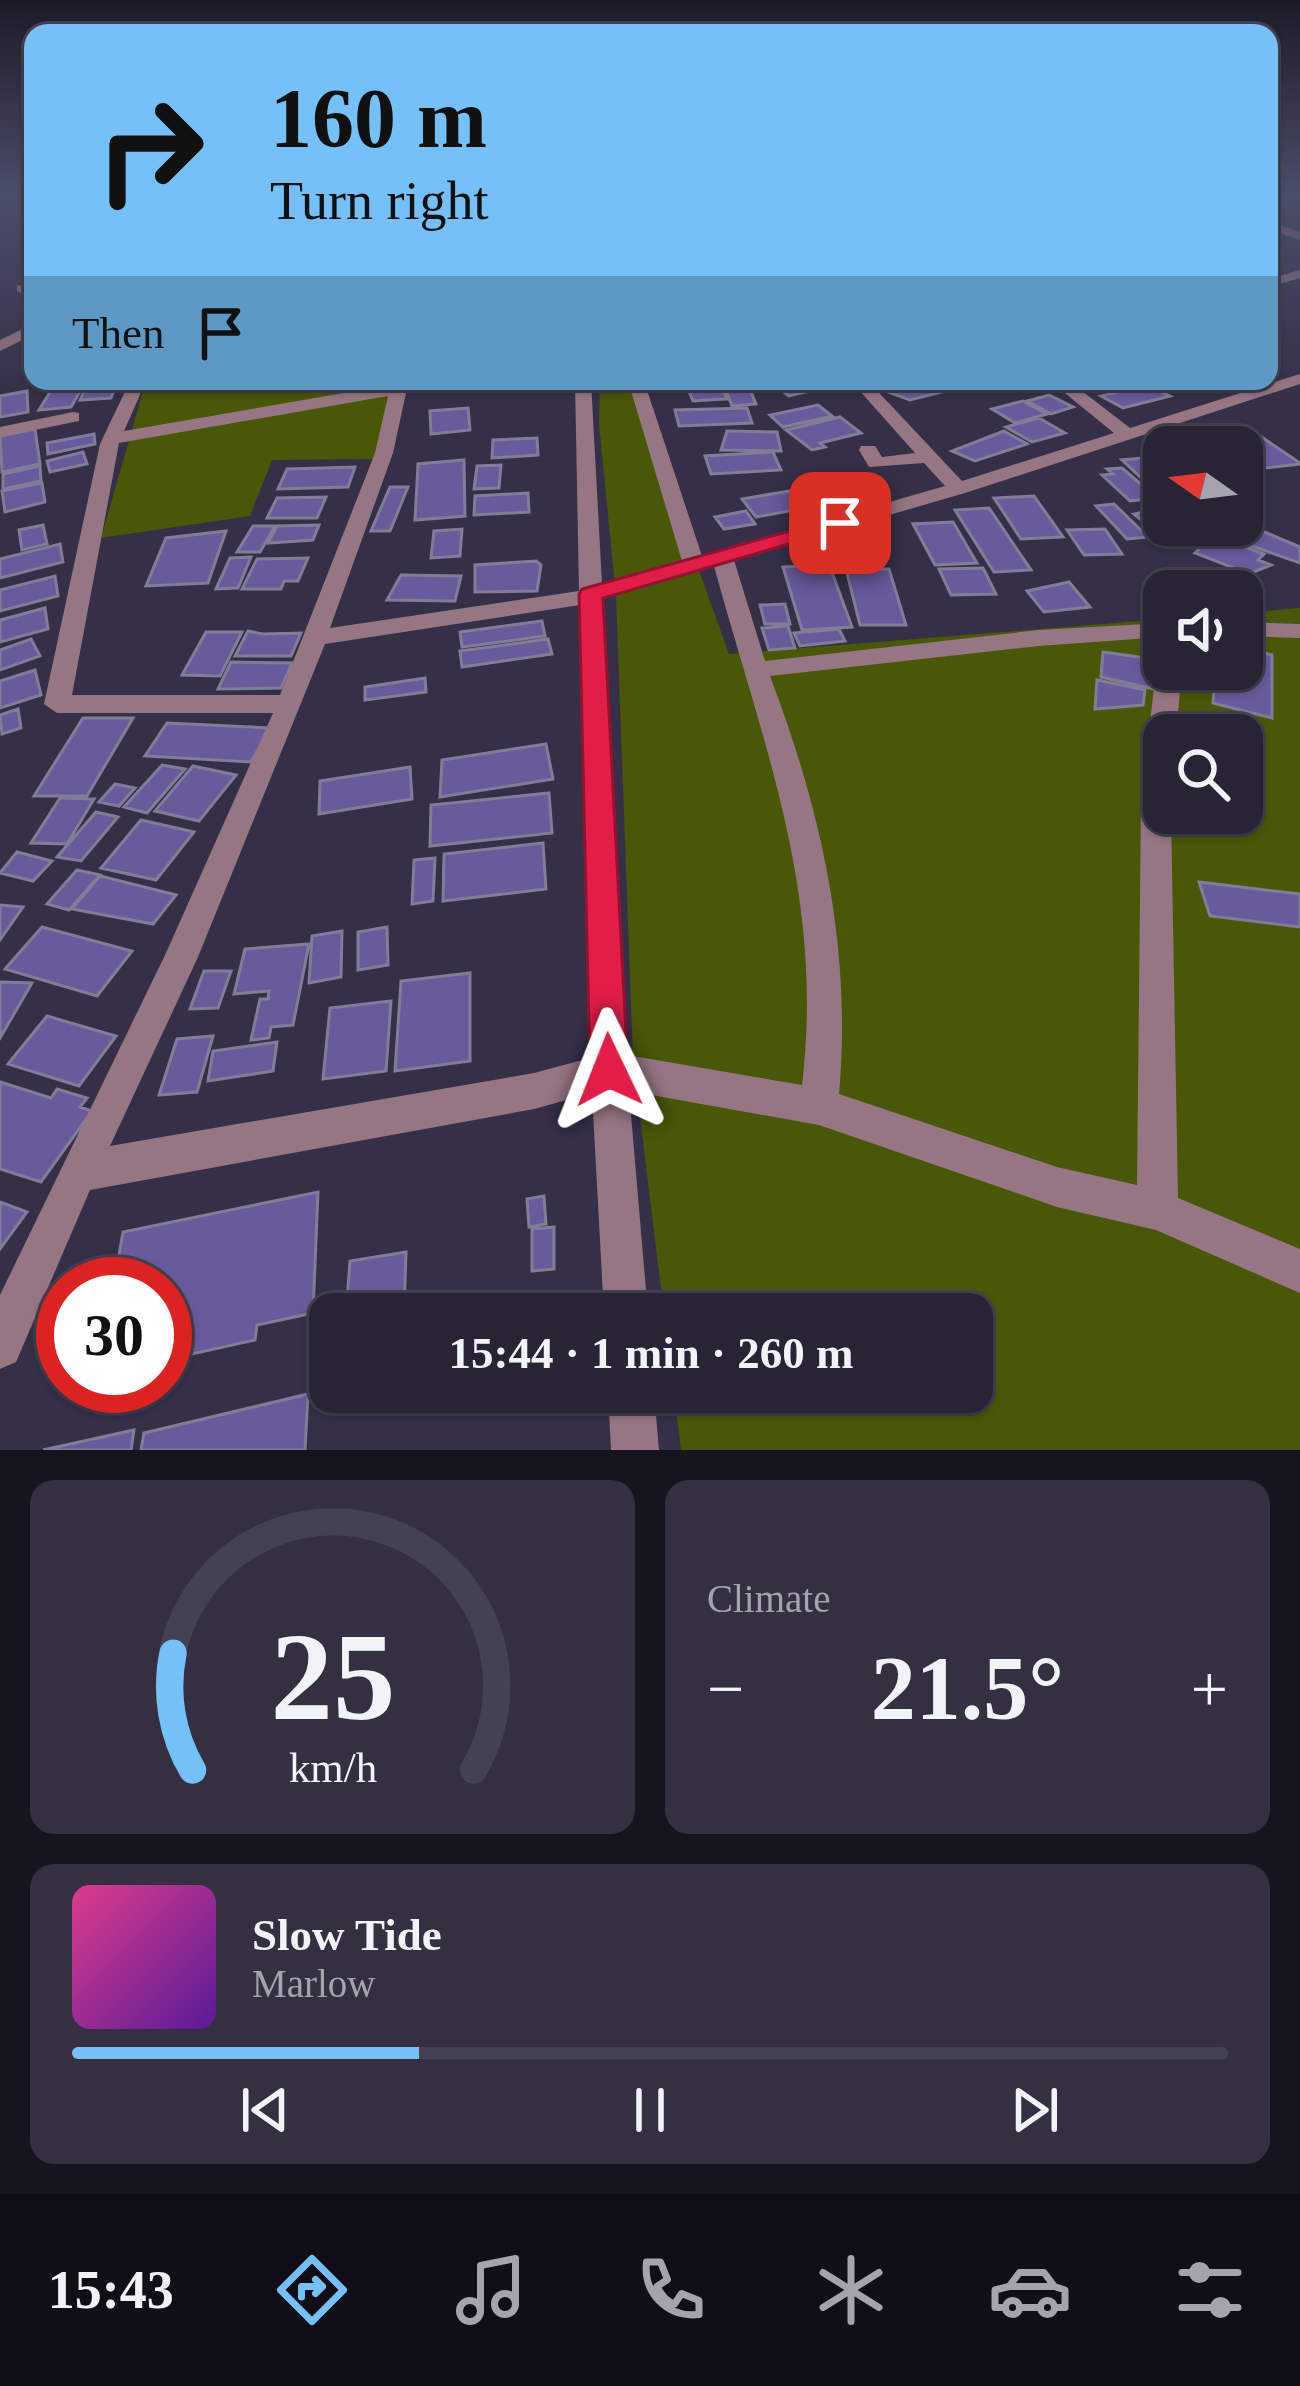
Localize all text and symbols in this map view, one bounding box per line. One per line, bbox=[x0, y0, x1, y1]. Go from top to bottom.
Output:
icon: right bbox=[72, 72, 228, 228]
text: 160 m bbox=[270, 72, 487, 165]
text: Turn right bbox=[270, 171, 489, 231]
icon: arrive bbox=[188, 300, 254, 366]
text: Then bbox=[72, 308, 164, 358]
north arrow bbox=[1143, 426, 1263, 546]
map controls bbox=[1143, 426, 1263, 834]
pin bbox=[789, 472, 891, 574]
icon: arrive bbox=[807, 490, 873, 556]
button: sound bbox=[1143, 570, 1263, 690]
button: search bbox=[1143, 714, 1263, 834]
position arrow bbox=[546, 1007, 672, 1133]
speed limit sign: 30 bbox=[36, 1257, 192, 1413]
text: 15:44 · 1 min · 260 m bbox=[449, 1328, 854, 1378]
text: Climate bbox=[707, 1577, 830, 1620]
text: 25 bbox=[270, 1608, 395, 1746]
text: 21.5° bbox=[871, 1639, 1064, 1738]
text: − bbox=[707, 1652, 744, 1725]
text: + bbox=[1191, 1652, 1228, 1725]
text: km/h bbox=[288, 1744, 377, 1791]
text: Slow Tide bbox=[252, 1910, 442, 1960]
text: Marlow bbox=[252, 1962, 375, 2005]
icon: previous bbox=[232, 2077, 298, 2143]
icon: pause bbox=[617, 2077, 683, 2143]
icon: next bbox=[1002, 2077, 1068, 2143]
icon: directions bbox=[270, 2248, 354, 2332]
icon: music bbox=[449, 2248, 533, 2332]
icon: phone bbox=[629, 2248, 713, 2332]
icon: climate bbox=[809, 2248, 893, 2332]
icon: car bbox=[988, 2248, 1072, 2332]
icon: filters bbox=[1168, 2248, 1252, 2332]
text: 15:43 bbox=[48, 2260, 174, 2320]

